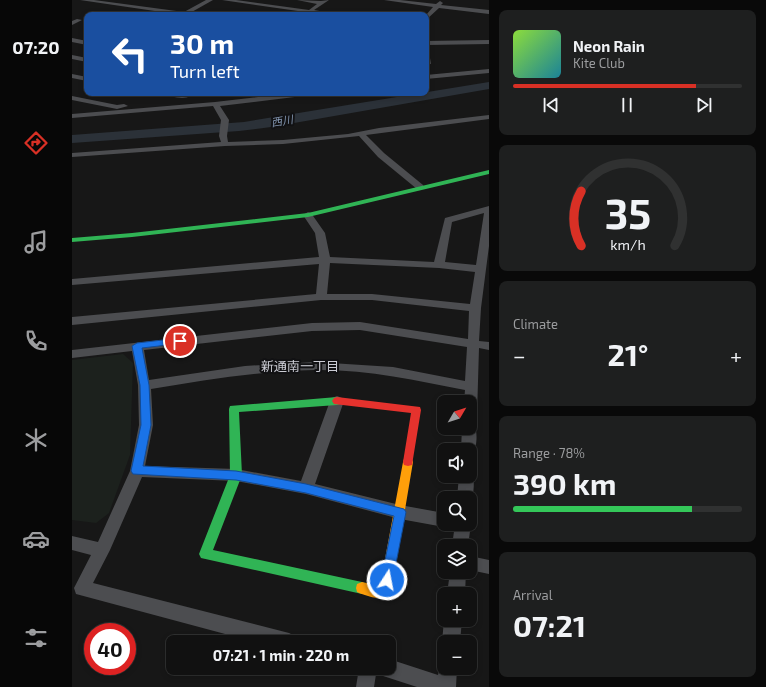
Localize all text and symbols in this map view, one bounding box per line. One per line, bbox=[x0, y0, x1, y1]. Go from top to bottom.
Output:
text: 30 m bbox=[170, 26, 234, 60]
icon: left bbox=[104, 28, 156, 80]
text: 07:20 bbox=[12, 36, 60, 58]
text: Neon Rain bbox=[573, 37, 645, 55]
text: Kite Club bbox=[573, 55, 625, 71]
text: Turn left bbox=[170, 60, 240, 82]
icon: previous bbox=[540, 94, 562, 116]
icon: pause bbox=[616, 94, 638, 116]
icon: next bbox=[693, 94, 715, 116]
water label: 西川 bbox=[270, 112, 295, 129]
icon: directions bbox=[22, 129, 50, 157]
text: 35 bbox=[604, 187, 651, 237]
icon: music bbox=[22, 228, 50, 256]
text: km/h bbox=[610, 236, 645, 253]
text: Climate bbox=[513, 316, 558, 332]
pin bbox=[163, 324, 197, 358]
icon: phone bbox=[22, 327, 50, 355]
icon: arrive bbox=[169, 330, 191, 352]
text: 21° bbox=[608, 336, 648, 372]
text: − bbox=[513, 342, 526, 368]
text: + bbox=[730, 342, 742, 368]
district label: 新通南一丁目 bbox=[261, 358, 339, 374]
north arrow bbox=[437, 395, 477, 435]
map controls bbox=[437, 395, 477, 675]
icon: climate bbox=[22, 426, 50, 454]
button: sound bbox=[437, 443, 477, 483]
text: Range · 78% bbox=[513, 445, 585, 461]
text: 390 km bbox=[513, 465, 616, 501]
button: search bbox=[437, 491, 477, 531]
icon: car bbox=[22, 525, 50, 553]
button: layers bbox=[437, 539, 477, 579]
position arrow bbox=[366, 559, 408, 601]
button: + bbox=[437, 587, 477, 627]
text: Arrival bbox=[513, 587, 553, 603]
text: 07:21 bbox=[513, 607, 586, 643]
speed limit sign: 40 bbox=[84, 623, 136, 675]
icon: filters bbox=[22, 624, 50, 652]
button: − bbox=[437, 635, 477, 675]
text: 07:21 · 1 min · 220 m bbox=[213, 646, 349, 664]

